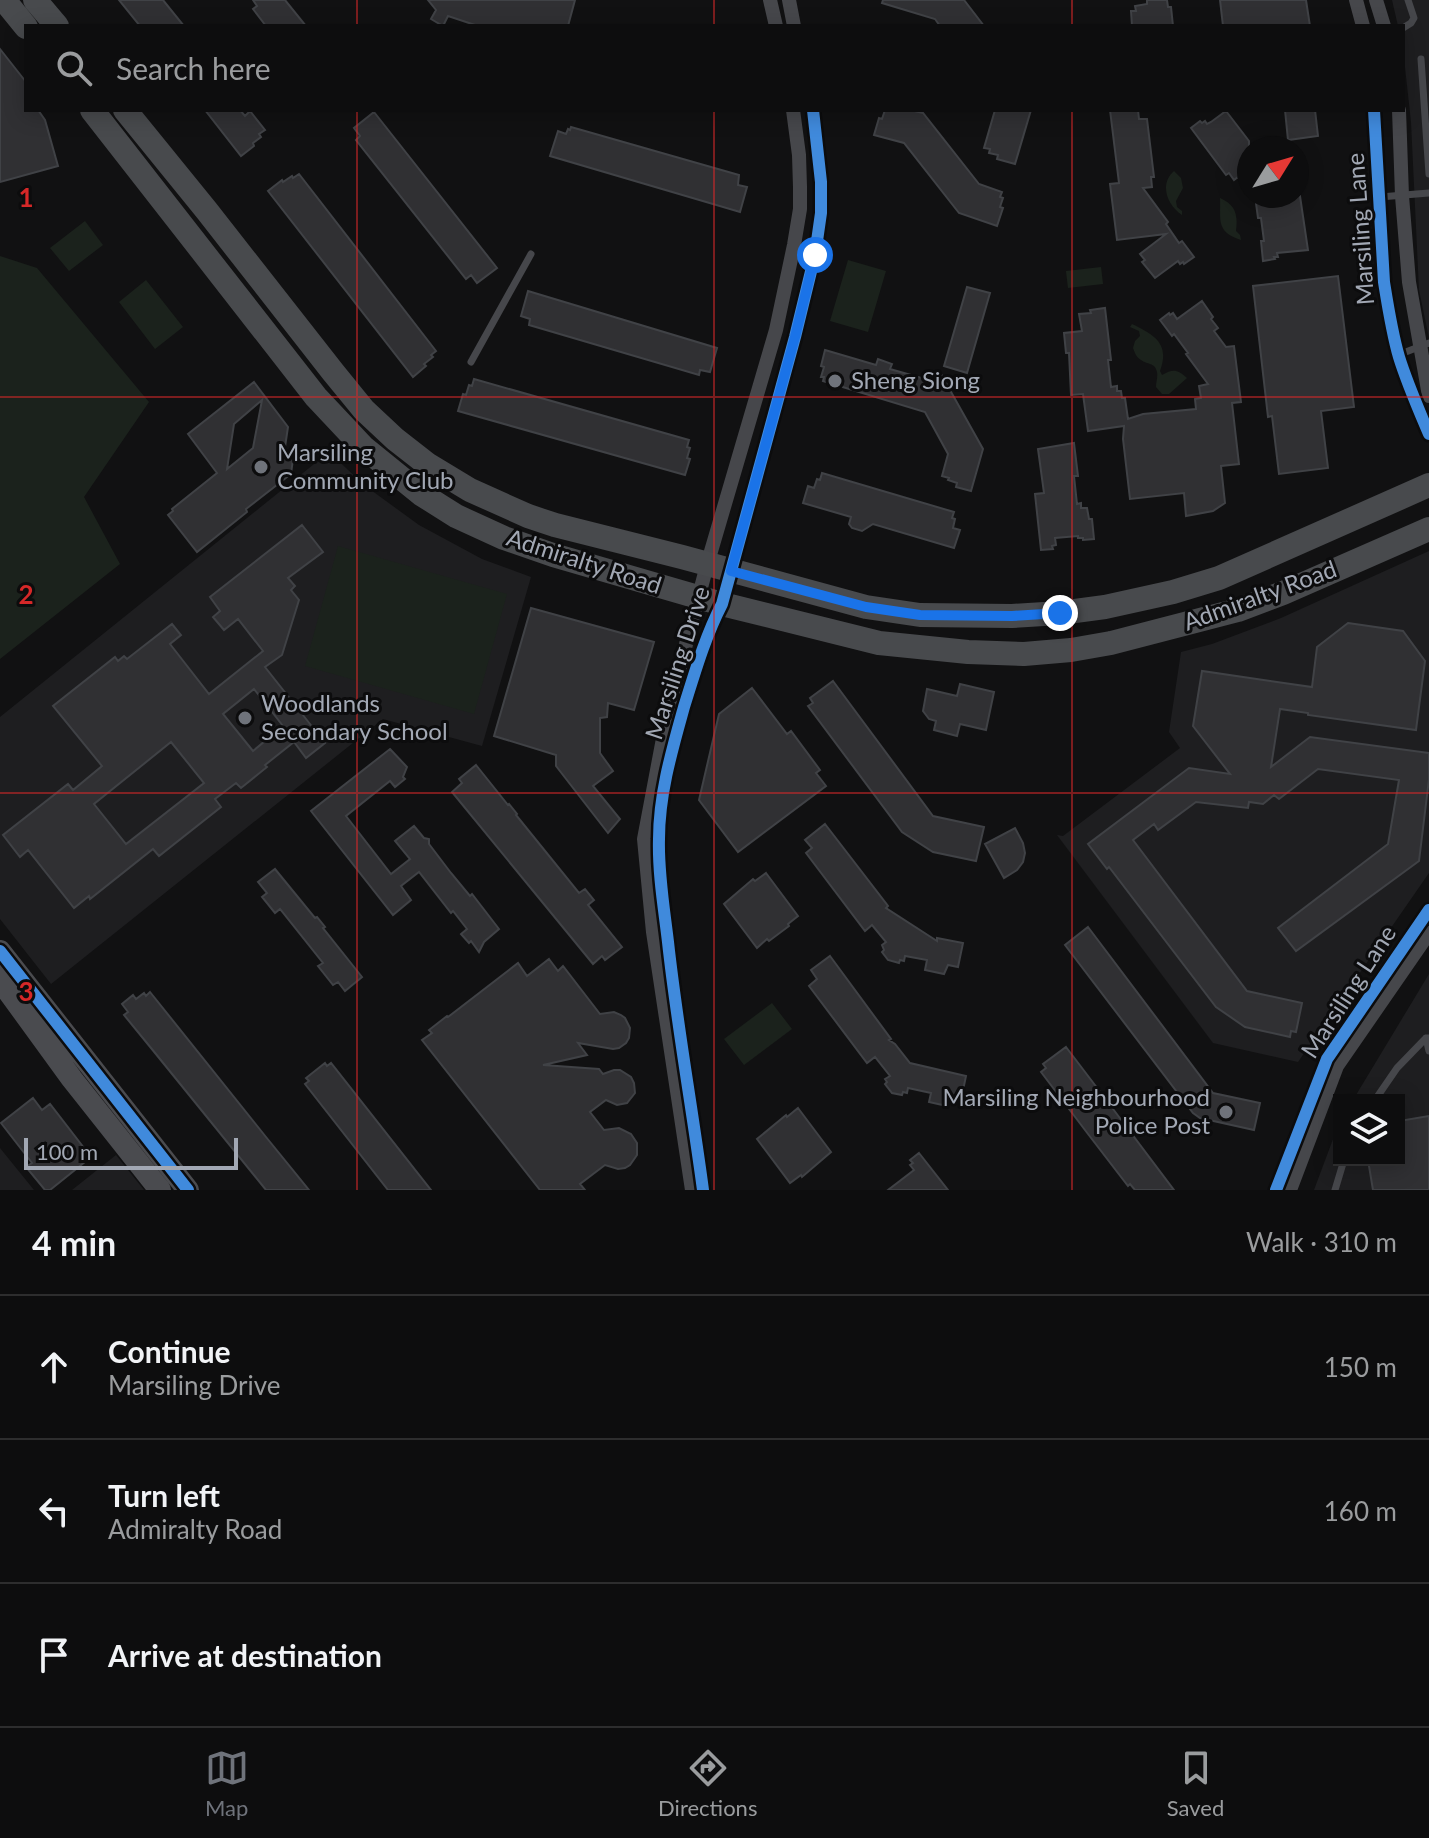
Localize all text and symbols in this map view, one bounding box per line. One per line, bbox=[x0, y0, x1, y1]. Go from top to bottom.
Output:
search box bbox=[24, 24, 1405, 112]
icon: search bbox=[52, 46, 96, 90]
text: Search here bbox=[116, 50, 271, 86]
north arrow bbox=[1237, 136, 1309, 208]
street label: Marsiling Lane bbox=[1340, 152, 1379, 306]
text: 1 bbox=[18, 181, 34, 213]
route start bbox=[797, 237, 833, 273]
place label: Sheng Siong bbox=[851, 365, 980, 394]
marker: Sheng Siong bbox=[826, 372, 844, 390]
place label: Marsiling Community Club bbox=[277, 437, 453, 494]
marker: Marsiling Community Club bbox=[252, 458, 270, 476]
street label: Admiralty Road bbox=[504, 522, 665, 599]
street label: Admiralty Road bbox=[1179, 553, 1340, 636]
text: 2 bbox=[18, 578, 34, 610]
street label: Marsiling Drive bbox=[638, 582, 715, 743]
route end bbox=[1042, 595, 1078, 631]
place label: Woodlands Secondary School bbox=[261, 688, 448, 745]
marker: Woodlands Secondary School bbox=[236, 709, 254, 727]
street label: Marsiling Lane bbox=[1294, 919, 1401, 1063]
text: 3 bbox=[18, 975, 34, 1007]
place label: Marsiling Neighbourhood Police Post bbox=[942, 1082, 1210, 1139]
map controls bbox=[1333, 1094, 1405, 1166]
button: layers bbox=[1333, 1094, 1405, 1166]
marker: Marsiling Neighbourhood Police Post bbox=[1217, 1103, 1235, 1121]
scale bar bbox=[24, 1134, 238, 1170]
text: 100 m bbox=[36, 1138, 98, 1165]
text: 4 min bbox=[32, 1222, 116, 1263]
text: Walk · 310 m bbox=[1246, 1226, 1397, 1258]
text: Continue bbox=[108, 1333, 231, 1369]
icon: ahead bbox=[32, 1345, 76, 1389]
text: 150 m bbox=[1324, 1351, 1397, 1383]
text: Marsiling Drive bbox=[108, 1369, 281, 1401]
text: Turn left bbox=[108, 1477, 220, 1513]
icon: left bbox=[32, 1489, 76, 1533]
text: 160 m bbox=[1324, 1495, 1397, 1527]
text: Admiralty Road bbox=[108, 1513, 282, 1545]
icon: arrive bbox=[32, 1633, 76, 1677]
text: Arrive at destination bbox=[108, 1637, 382, 1673]
tab: Map bbox=[205, 1746, 249, 1821]
tab: Directions bbox=[658, 1746, 757, 1821]
tab: Saved bbox=[1167, 1746, 1224, 1821]

